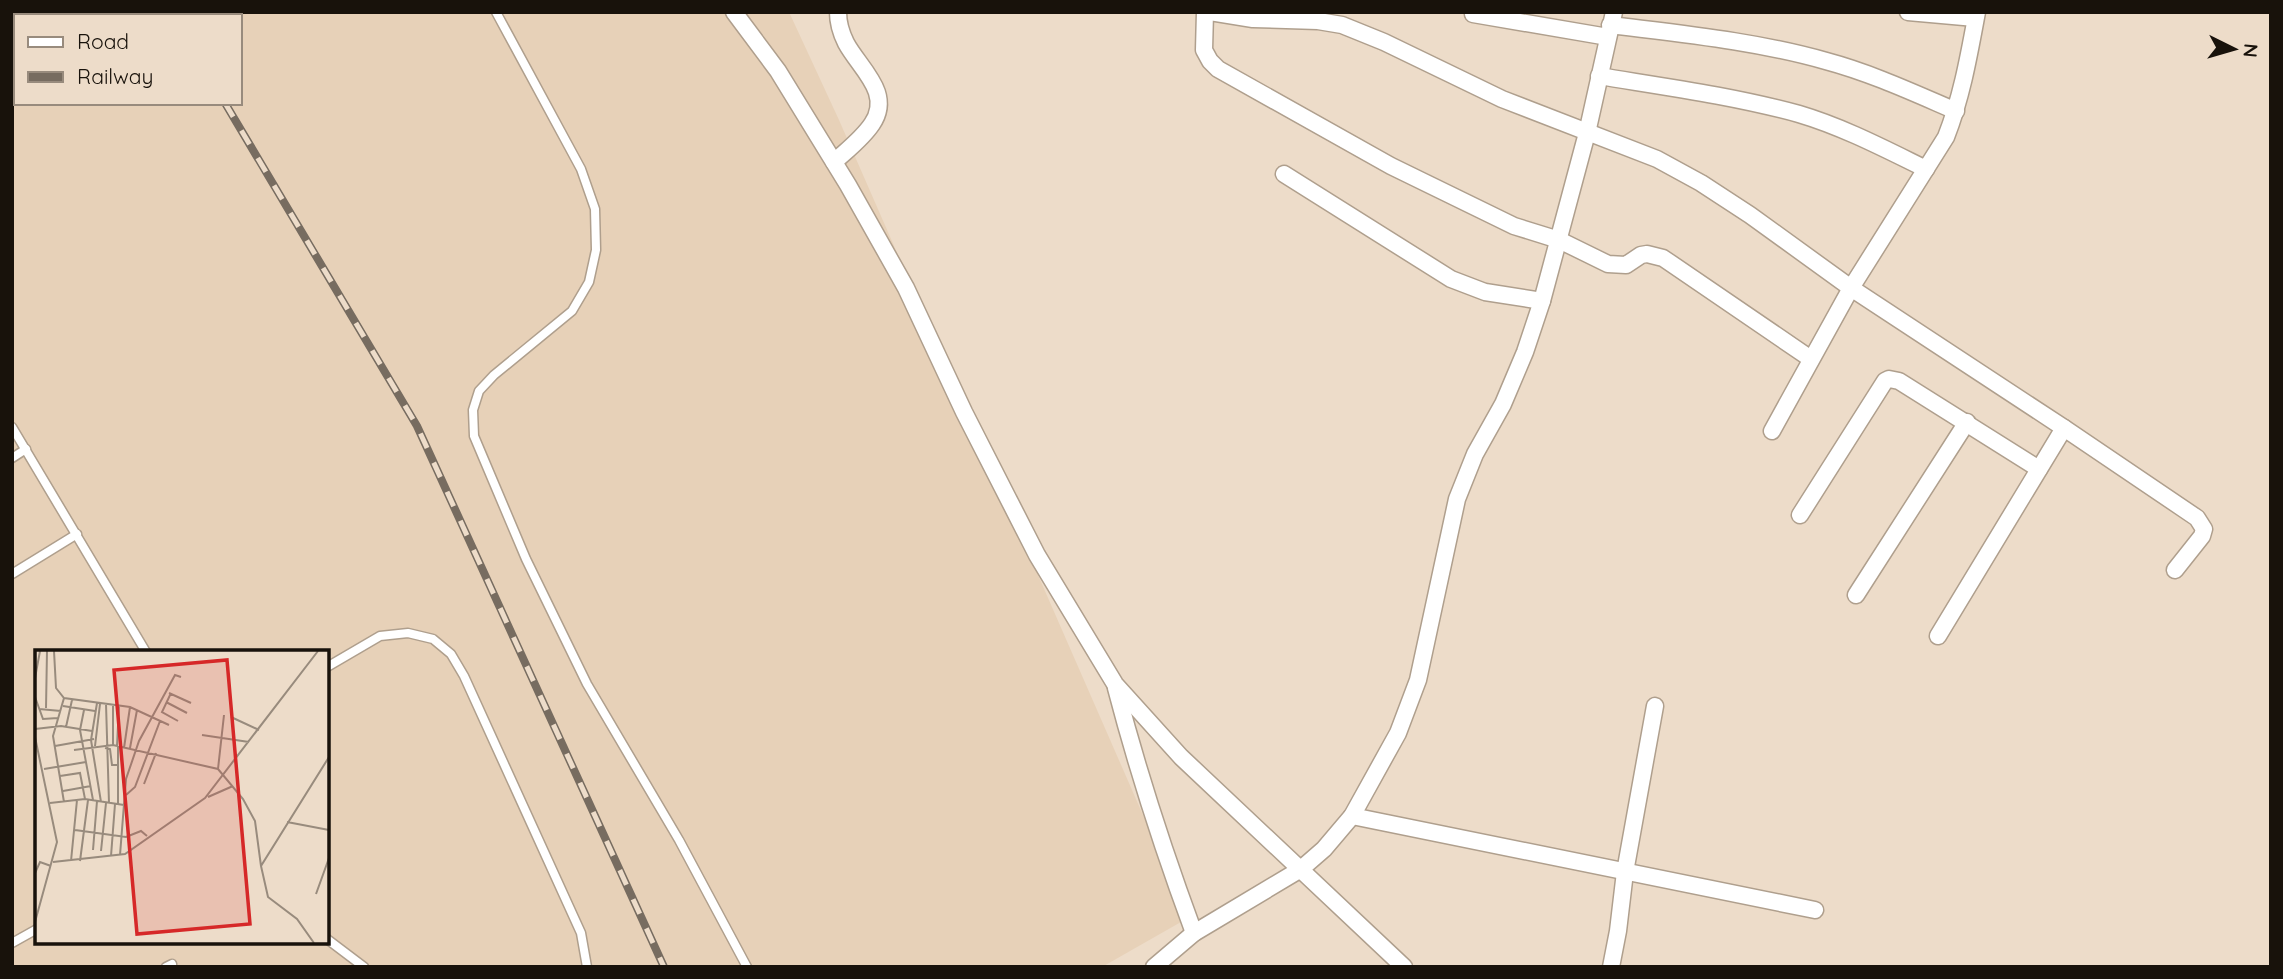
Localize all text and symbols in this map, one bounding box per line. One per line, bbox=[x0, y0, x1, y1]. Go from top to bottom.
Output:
legend bbox=[14, 14, 242, 105]
north arrow bbox=[2199, 14, 2269, 84]
text: Road bbox=[77, 28, 129, 54]
text: N bbox=[2238, 42, 2263, 58]
text: Railway bbox=[77, 63, 153, 89]
inset map bbox=[35, 650, 329, 944]

